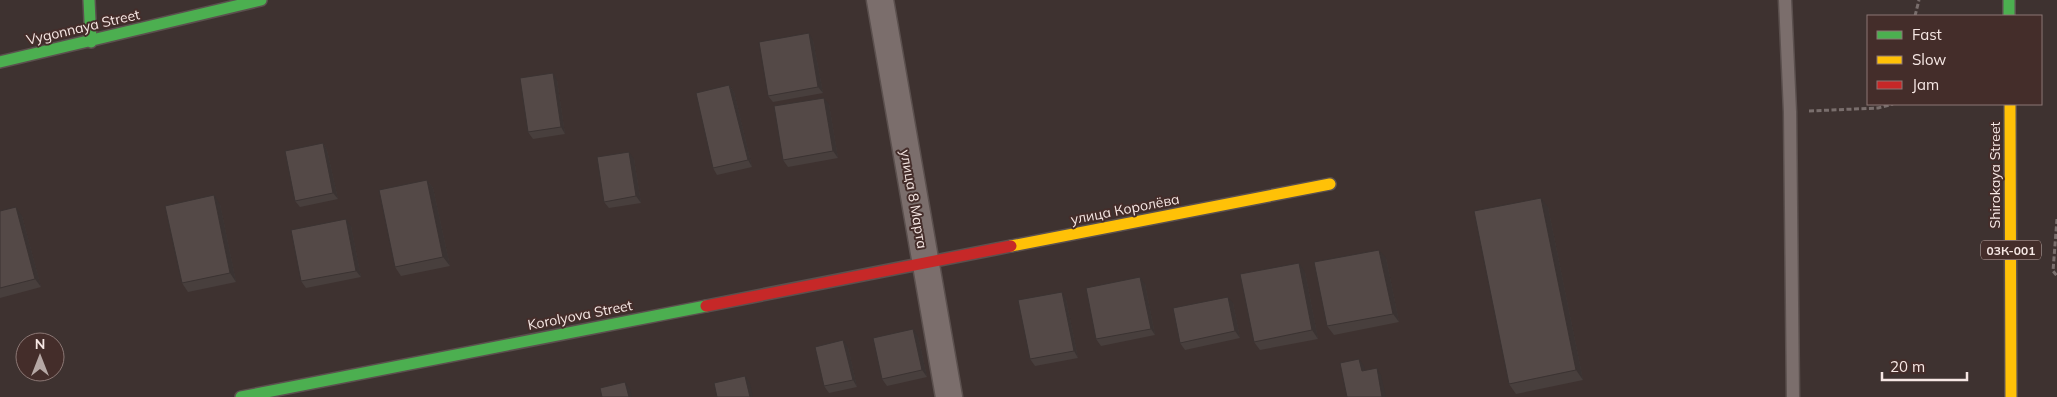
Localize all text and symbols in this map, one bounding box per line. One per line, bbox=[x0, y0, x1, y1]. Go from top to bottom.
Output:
street label: Vygonnaya Street bbox=[24, 5, 142, 49]
legend bbox=[1867, 15, 2042, 105]
text: Fast bbox=[1912, 25, 1942, 44]
text: Slow bbox=[1912, 50, 1946, 69]
text: Jam bbox=[1912, 75, 1939, 94]
street label: Shirokaya Street bbox=[1986, 122, 2004, 228]
street label: улица 8 Марта bbox=[896, 148, 932, 250]
street label: улица Королёва bbox=[1069, 190, 1181, 228]
road number: 03К-001 bbox=[1981, 240, 2041, 260]
street label: Korolyova Street bbox=[526, 296, 634, 334]
north arrow bbox=[15, 332, 65, 382]
text: N bbox=[35, 335, 45, 353]
scale bar bbox=[1882, 350, 1967, 382]
text: 20 m bbox=[1890, 357, 1925, 376]

